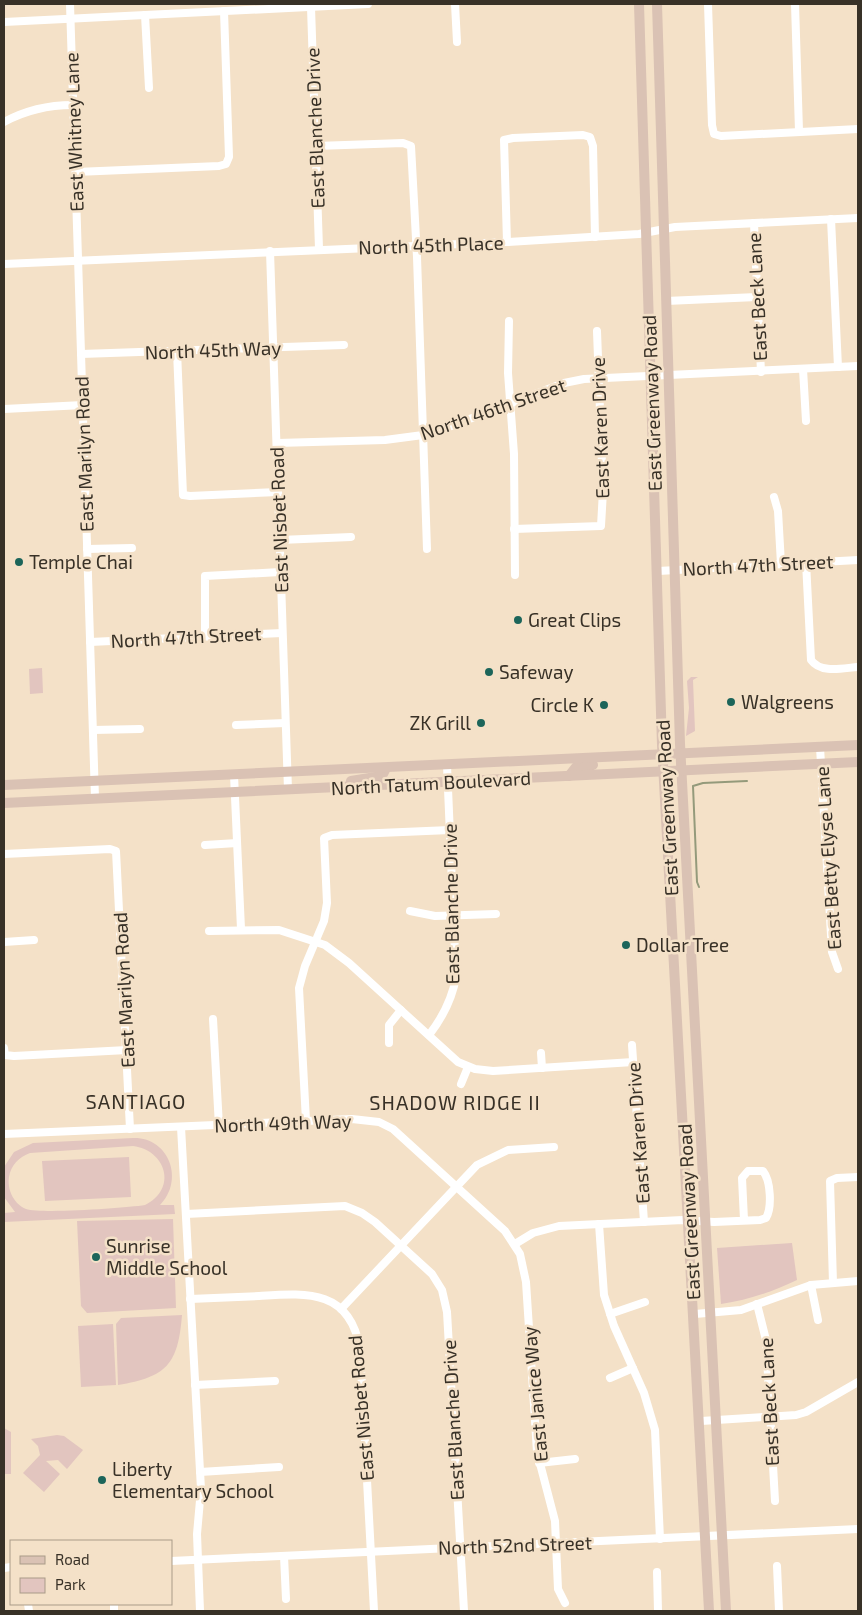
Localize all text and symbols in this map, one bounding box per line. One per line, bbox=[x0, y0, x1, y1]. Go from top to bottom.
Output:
street label: East Blanche Drive bbox=[300, 47, 329, 209]
street label: East Whitney Lane bbox=[59, 52, 88, 212]
street label: North 45th Place bbox=[358, 230, 504, 259]
street label: East Beck Lane bbox=[742, 232, 771, 362]
street label: East Greenway Road bbox=[637, 314, 666, 492]
street label: North 45th Way bbox=[144, 336, 282, 363]
street label: East Karen Drive bbox=[586, 357, 613, 499]
street label: North 46th Street bbox=[417, 373, 569, 444]
street label: East Marilyn Road bbox=[69, 376, 98, 532]
street label: East Nisbet Road bbox=[264, 447, 293, 593]
street label: North 47th Street bbox=[682, 549, 834, 580]
place label: Temple Chai bbox=[29, 550, 133, 573]
marker: Temple Chai bbox=[13, 556, 25, 568]
place label: Great Clips bbox=[528, 608, 621, 631]
marker: Great Clips bbox=[512, 614, 524, 626]
street label: North 47th Street bbox=[110, 621, 262, 652]
place label: Safeway bbox=[499, 660, 573, 683]
marker: Safeway bbox=[483, 666, 495, 678]
place label: Walgreens bbox=[741, 690, 834, 713]
place label: Circle K bbox=[530, 693, 594, 716]
marker: Walgreens bbox=[725, 696, 737, 708]
marker: Circle K bbox=[598, 699, 610, 711]
place label: ZK Grill bbox=[409, 711, 471, 734]
marker: ZK Grill bbox=[475, 717, 487, 729]
street label: East Greenway Road bbox=[650, 719, 683, 897]
street label: East Betty Elyse Lane bbox=[810, 765, 845, 951]
street label: North Tatum Boulevard bbox=[330, 766, 532, 799]
street label: East Blanche Drive bbox=[438, 823, 463, 985]
street label: East Marilyn Road bbox=[108, 912, 139, 1068]
place label: Dollar Tree bbox=[636, 933, 729, 956]
marker: Dollar Tree bbox=[620, 939, 632, 951]
street label: East Karen Drive bbox=[621, 1061, 654, 1205]
district label: SANTIAGO bbox=[86, 1089, 186, 1113]
district label: SHADOW RIDGE II bbox=[369, 1090, 541, 1114]
street label: North 49th Way bbox=[214, 1109, 352, 1136]
street label: East Greenway Road bbox=[672, 1123, 705, 1301]
place label: Sunrise Middle School bbox=[106, 1234, 228, 1279]
marker: Sunrise Middle School bbox=[90, 1251, 102, 1263]
street label: East Janice Way bbox=[517, 1325, 552, 1463]
street label: East Nisbet Road bbox=[343, 1334, 378, 1482]
street label: East Beck Lane bbox=[754, 1337, 783, 1467]
street label: East Blanche Drive bbox=[437, 1339, 468, 1501]
place label: Liberty Elementary School bbox=[112, 1457, 274, 1502]
marker: Liberty Elementary School bbox=[96, 1474, 108, 1486]
street label: North 52nd Street bbox=[438, 1530, 592, 1559]
legend bbox=[10, 1540, 172, 1605]
text: Road bbox=[55, 1550, 90, 1568]
text: Park bbox=[55, 1575, 86, 1593]

